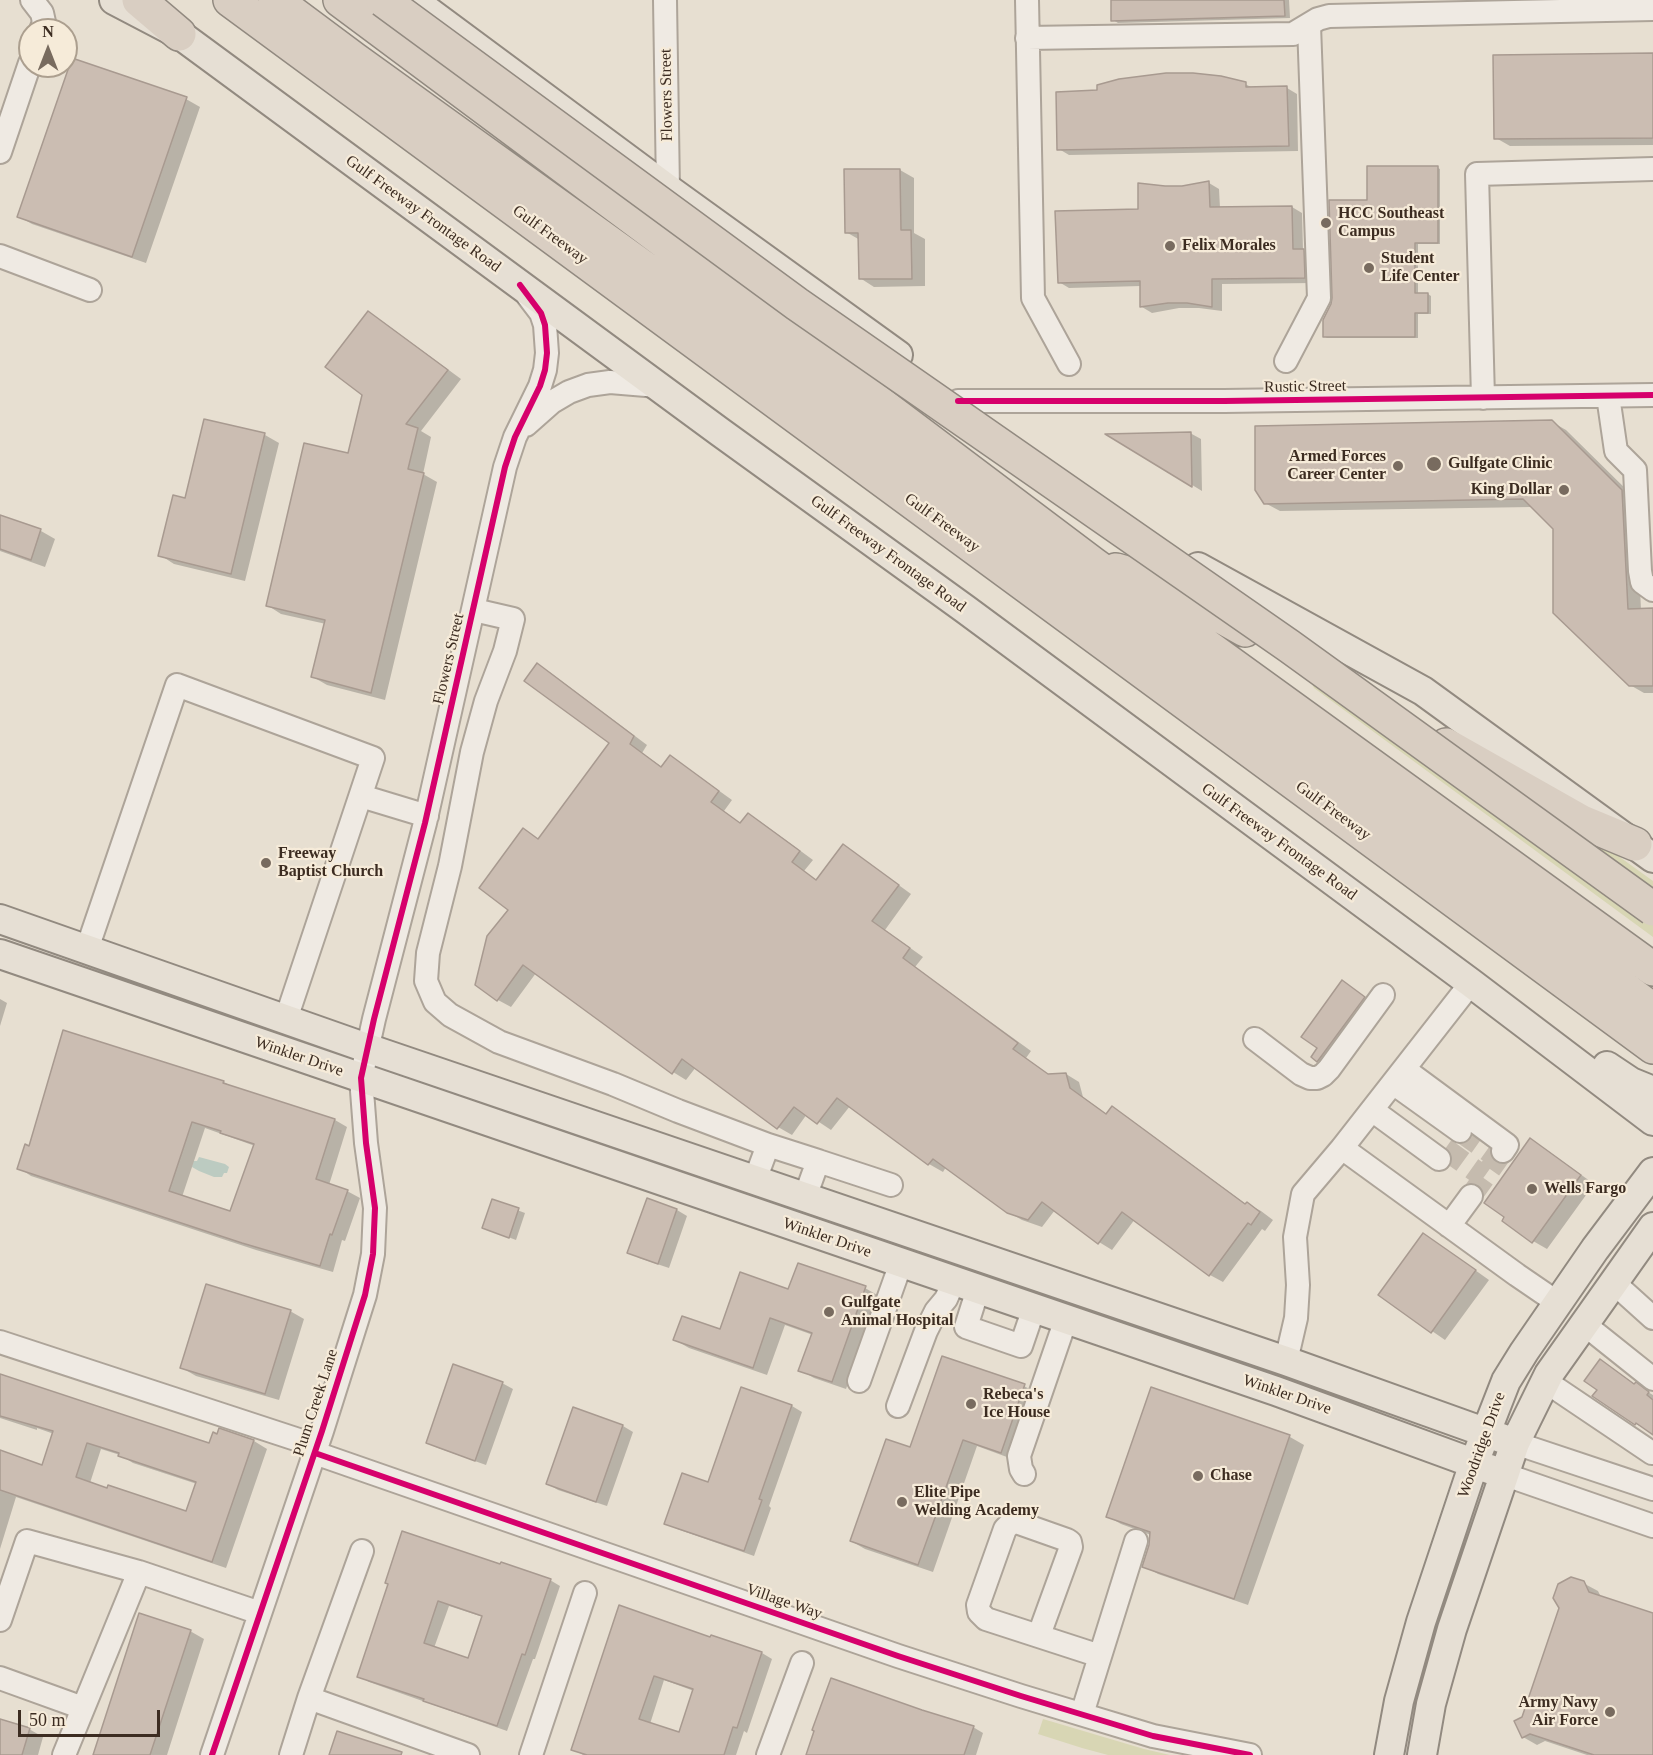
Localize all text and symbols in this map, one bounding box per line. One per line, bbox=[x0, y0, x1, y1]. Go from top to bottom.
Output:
north arrow bbox=[18, 18, 78, 78]
text: N bbox=[42, 23, 54, 40]
street label: Flowers Street bbox=[657, 48, 677, 142]
street label: Gulf Freeway Frontage Road bbox=[342, 151, 504, 277]
street label: Gulf Freeway bbox=[509, 201, 591, 269]
place label: HCC Southeast Campus bbox=[1338, 204, 1444, 242]
marker: HCC Southeast Campus bbox=[1319, 216, 1333, 230]
place label: Felix Morales bbox=[1182, 236, 1276, 256]
marker: Felix Morales bbox=[1163, 239, 1177, 253]
place label: Student Life Center bbox=[1381, 249, 1460, 287]
marker: Student Life Center bbox=[1362, 261, 1376, 275]
street label: Rustic Street bbox=[1264, 377, 1346, 397]
place label: Armed Forces Career Center bbox=[1287, 447, 1386, 485]
place label: Gulfgate Clinic bbox=[1448, 454, 1552, 474]
marker: Gulfgate Clinic bbox=[1425, 455, 1443, 473]
marker: Armed Forces Career Center bbox=[1391, 459, 1405, 473]
place label: King Dollar bbox=[1471, 480, 1552, 500]
marker: King Dollar bbox=[1557, 483, 1571, 497]
street label: Gulf Freeway bbox=[901, 489, 983, 557]
street label: Gulf Freeway Frontage Road bbox=[807, 491, 969, 617]
street label: Flowers Street bbox=[429, 612, 469, 706]
street label: Gulf Freeway bbox=[1292, 777, 1374, 845]
street label: Gulf Freeway Frontage Road bbox=[1198, 779, 1360, 905]
place label: Freeway Baptist Church bbox=[278, 844, 383, 882]
marker: Freeway Baptist Church bbox=[259, 856, 273, 870]
street label: Winkler Drive bbox=[252, 1033, 346, 1081]
place label: Wells Fargo bbox=[1544, 1179, 1626, 1199]
marker: Wells Fargo bbox=[1525, 1182, 1539, 1196]
street label: Winkler Drive bbox=[780, 1214, 874, 1262]
place label: Gulfgate Animal Hospital bbox=[841, 1293, 953, 1331]
marker: Gulfgate Animal Hospital bbox=[822, 1305, 836, 1319]
street label: Plum Creek Lane bbox=[290, 1347, 342, 1459]
street label: Winkler Drive bbox=[1240, 1371, 1334, 1419]
place label: Rebeca's Ice House bbox=[983, 1385, 1050, 1423]
street label: Woodridge Drive bbox=[1454, 1390, 1510, 1500]
marker: Rebeca's Ice House bbox=[964, 1397, 978, 1411]
place label: Chase bbox=[1210, 1466, 1252, 1486]
marker: Chase bbox=[1191, 1469, 1205, 1483]
place label: Elite Pipe Welding Academy bbox=[914, 1483, 1039, 1521]
marker: Elite Pipe Welding Academy bbox=[895, 1495, 909, 1509]
street label: Village Way bbox=[744, 1580, 824, 1624]
place label: Army Navy Air Force bbox=[1518, 1693, 1598, 1731]
scale bar bbox=[21, 1698, 164, 1736]
marker: Army Navy Air Force bbox=[1603, 1705, 1617, 1719]
text: 50 m bbox=[29, 1710, 66, 1730]

